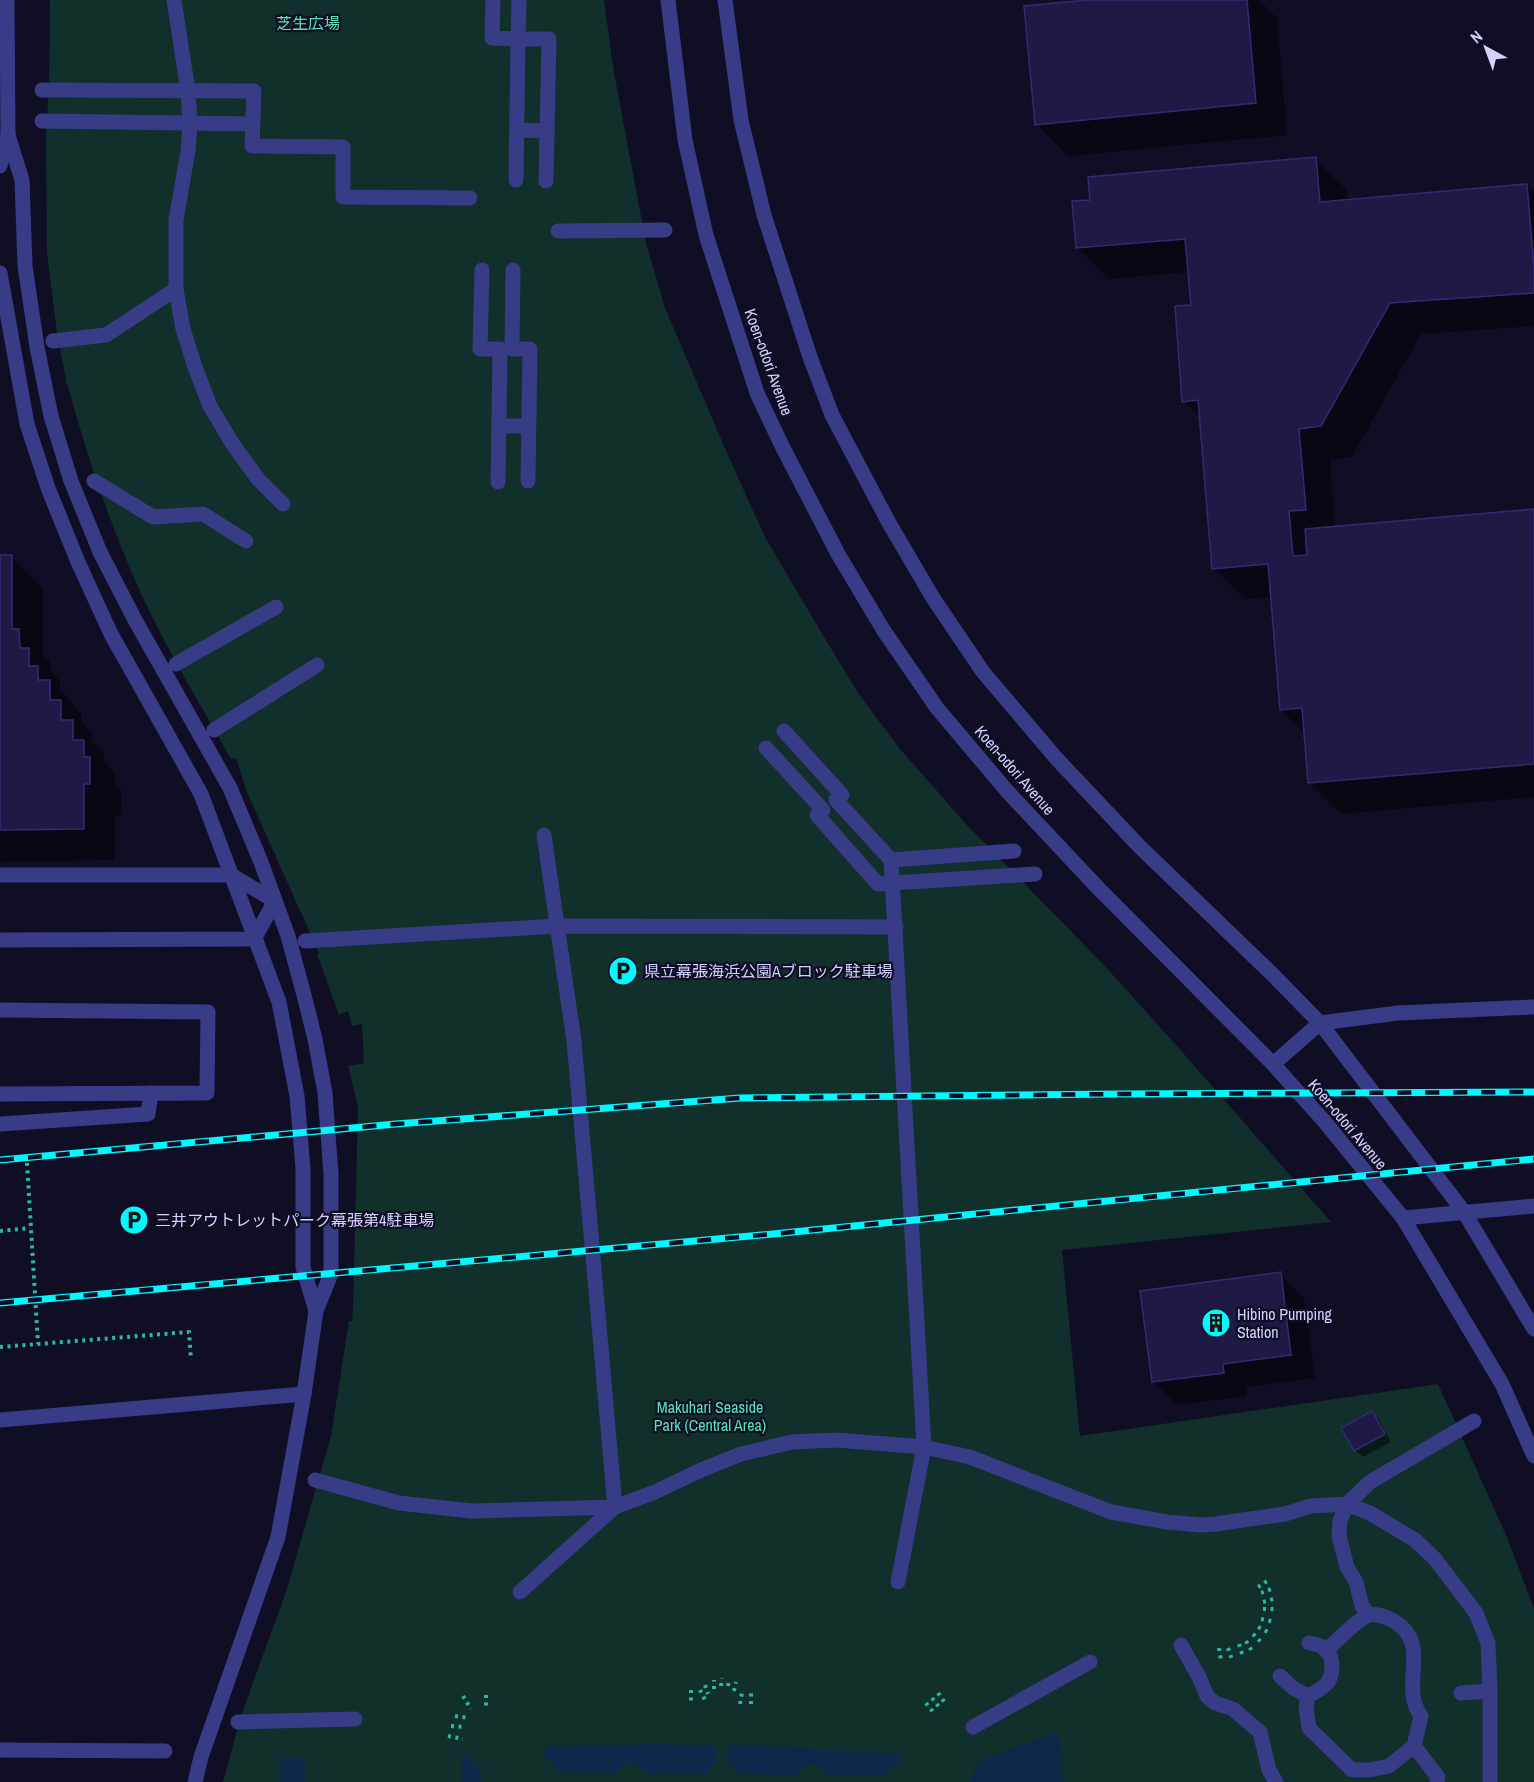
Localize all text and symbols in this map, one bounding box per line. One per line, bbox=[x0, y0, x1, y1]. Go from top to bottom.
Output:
park label: 芝生広場 bbox=[276, 12, 340, 34]
north arrow bbox=[1456, 18, 1516, 78]
text: N bbox=[1465, 25, 1487, 48]
street label: Koen-odori Avenue bbox=[739, 306, 799, 418]
street label: Koen-odori Avenue bbox=[970, 720, 1060, 820]
parking icon: 県立幕張海浜公園Aブロック駐車場 bbox=[607, 955, 639, 987]
place label: 県立幕張海浜公園Aブロック駐車場 bbox=[644, 960, 893, 982]
street label: Koen-odori Avenue bbox=[1304, 1074, 1392, 1174]
parking icon: 三井アウトレットパーク幕張第4駐車場 bbox=[118, 1204, 150, 1236]
place label: 三井アウトレットパーク幕張第4駐車場 bbox=[155, 1209, 434, 1231]
place label: Hibino Pumping Station bbox=[1237, 1303, 1333, 1343]
building icon: Hibino Pumping Station bbox=[1200, 1307, 1232, 1339]
park label: Makuhari Seaside Park (Central Area) bbox=[654, 1396, 766, 1436]

